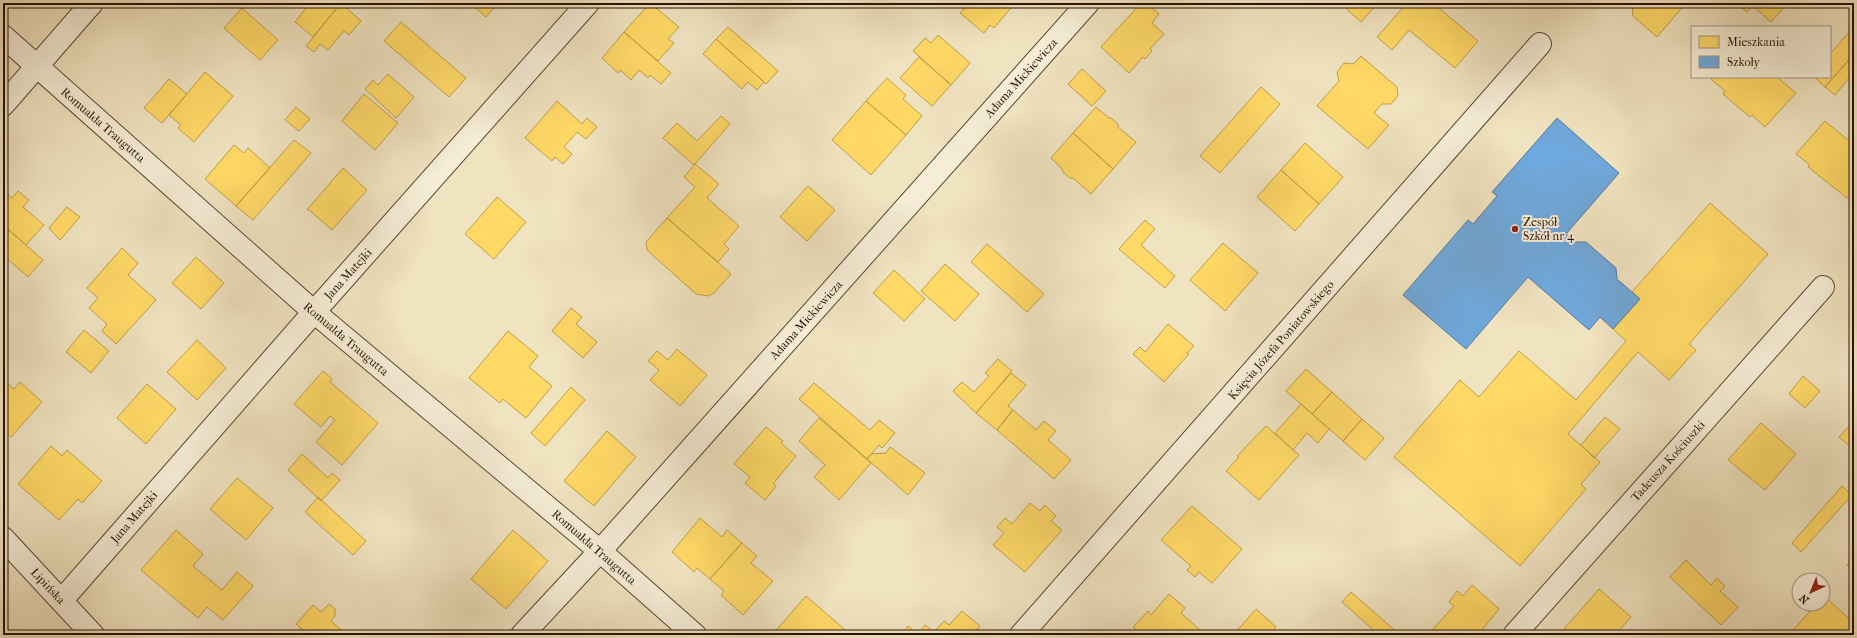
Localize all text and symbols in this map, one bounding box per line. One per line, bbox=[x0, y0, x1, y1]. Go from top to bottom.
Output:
legend bbox=[1691, 26, 1831, 78]
street label: Adama Mickiewicza bbox=[981, 35, 1061, 121]
text: Mieszkania bbox=[1727, 35, 1785, 49]
text: Szkoły bbox=[1727, 55, 1761, 69]
street label: Romualda Traugutta bbox=[58, 85, 148, 166]
place label: Zespół Szkół nr 4 bbox=[1523, 215, 1575, 243]
marker: Zespół Szkół nr 4 bbox=[1510, 224, 1520, 234]
street label: Jana Matejki bbox=[321, 245, 375, 303]
street label: Adama Mickiewicza bbox=[766, 277, 846, 363]
street label: Księcia Józefa Poniatowskiego bbox=[1225, 277, 1337, 403]
street label: Romualda Traugutta bbox=[301, 299, 392, 379]
street label: Tadeusza Kościuszki bbox=[1628, 417, 1708, 504]
street label: Jana Matejki bbox=[107, 488, 161, 547]
street label: Romualda Traugutta bbox=[549, 507, 639, 588]
street label: Lipińska bbox=[28, 565, 68, 607]
north arrow bbox=[1791, 572, 1831, 612]
text: N bbox=[1796, 591, 1812, 606]

